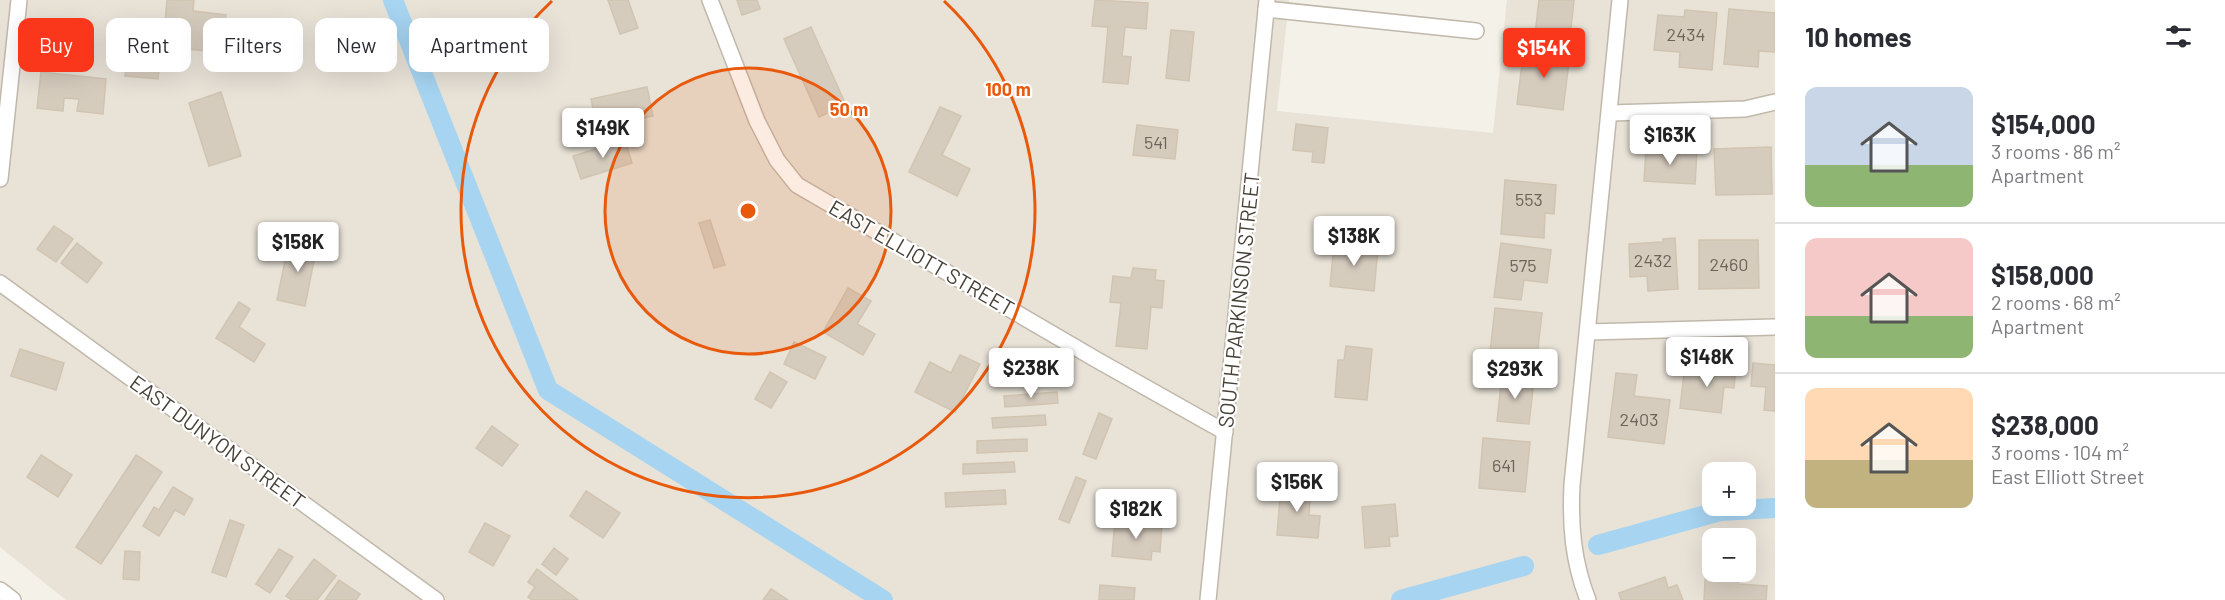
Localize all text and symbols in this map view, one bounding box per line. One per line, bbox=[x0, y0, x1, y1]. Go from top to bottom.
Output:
chip: Buy bbox=[18, 18, 94, 72]
chip: Rent bbox=[106, 18, 191, 72]
chip: Filters bbox=[203, 18, 303, 72]
chip: New bbox=[315, 18, 397, 72]
chip: Apartment bbox=[409, 18, 549, 72]
icon: filters bbox=[2162, 20, 2195, 53]
text: 10 homes bbox=[1805, 21, 1912, 52]
house number: 2434 bbox=[1667, 23, 1705, 45]
pin: $154K bbox=[1502, 28, 1586, 79]
text: $154K bbox=[1517, 35, 1571, 59]
text: 100 m bbox=[985, 78, 1031, 100]
text: 50 m bbox=[830, 98, 868, 120]
pin: $149K bbox=[561, 108, 645, 159]
text: $154,000 bbox=[1991, 108, 2096, 139]
icon: home bbox=[1853, 111, 1925, 183]
text: $149K bbox=[576, 115, 630, 139]
pin: $163K bbox=[1628, 115, 1712, 166]
text: $163K bbox=[1644, 122, 1696, 146]
house number: 541 bbox=[1144, 131, 1168, 153]
text: 3 rooms · 86 m² bbox=[1991, 139, 2120, 163]
text: Apartment bbox=[1991, 163, 2084, 187]
street label: SOUTH PARKINSON STREET bbox=[1212, 171, 1264, 429]
house number: 553 bbox=[1515, 188, 1543, 210]
street label: EAST ELLIOTT STREET bbox=[825, 194, 1019, 320]
centre of rings bbox=[738, 201, 758, 221]
pin: $138K bbox=[1312, 216, 1396, 267]
pin: $158K bbox=[256, 222, 340, 273]
text: $138K bbox=[1328, 223, 1380, 247]
text: $158K bbox=[272, 229, 324, 253]
house number: 2432 bbox=[1634, 249, 1672, 271]
house number: 2460 bbox=[1709, 253, 1749, 275]
house number: 575 bbox=[1509, 254, 1537, 276]
text: $158,000 bbox=[1991, 259, 2094, 290]
icon: home bbox=[1853, 262, 1925, 334]
text: 2 rooms · 68 m² bbox=[1991, 290, 2121, 314]
text: Apartment bbox=[1991, 314, 2084, 338]
pin: $148K bbox=[1665, 337, 1749, 388]
text: $148K bbox=[1680, 344, 1734, 368]
pin: $238K bbox=[989, 348, 1073, 399]
pin: $293K bbox=[1473, 349, 1557, 400]
text: $238K bbox=[1003, 355, 1059, 379]
text: $293K bbox=[1487, 356, 1543, 380]
street label: EAST DUNYON STREET bbox=[126, 369, 310, 513]
house number: 2403 bbox=[1619, 408, 1659, 430]
text: $238,000 bbox=[1991, 409, 2099, 440]
icon: home bbox=[1853, 412, 1925, 484]
text: 3 rooms · 104 m² bbox=[1991, 440, 2129, 464]
house number: 641 bbox=[1492, 454, 1516, 476]
pin: $156K bbox=[1255, 462, 1339, 513]
map controls bbox=[1702, 462, 1756, 582]
button: + bbox=[1702, 462, 1756, 516]
text: East Elliott Street bbox=[1991, 464, 2145, 488]
text: $156K bbox=[1271, 469, 1323, 493]
pin: $182K bbox=[1094, 489, 1178, 540]
text: $182K bbox=[1109, 496, 1163, 520]
button: − bbox=[1702, 528, 1756, 582]

